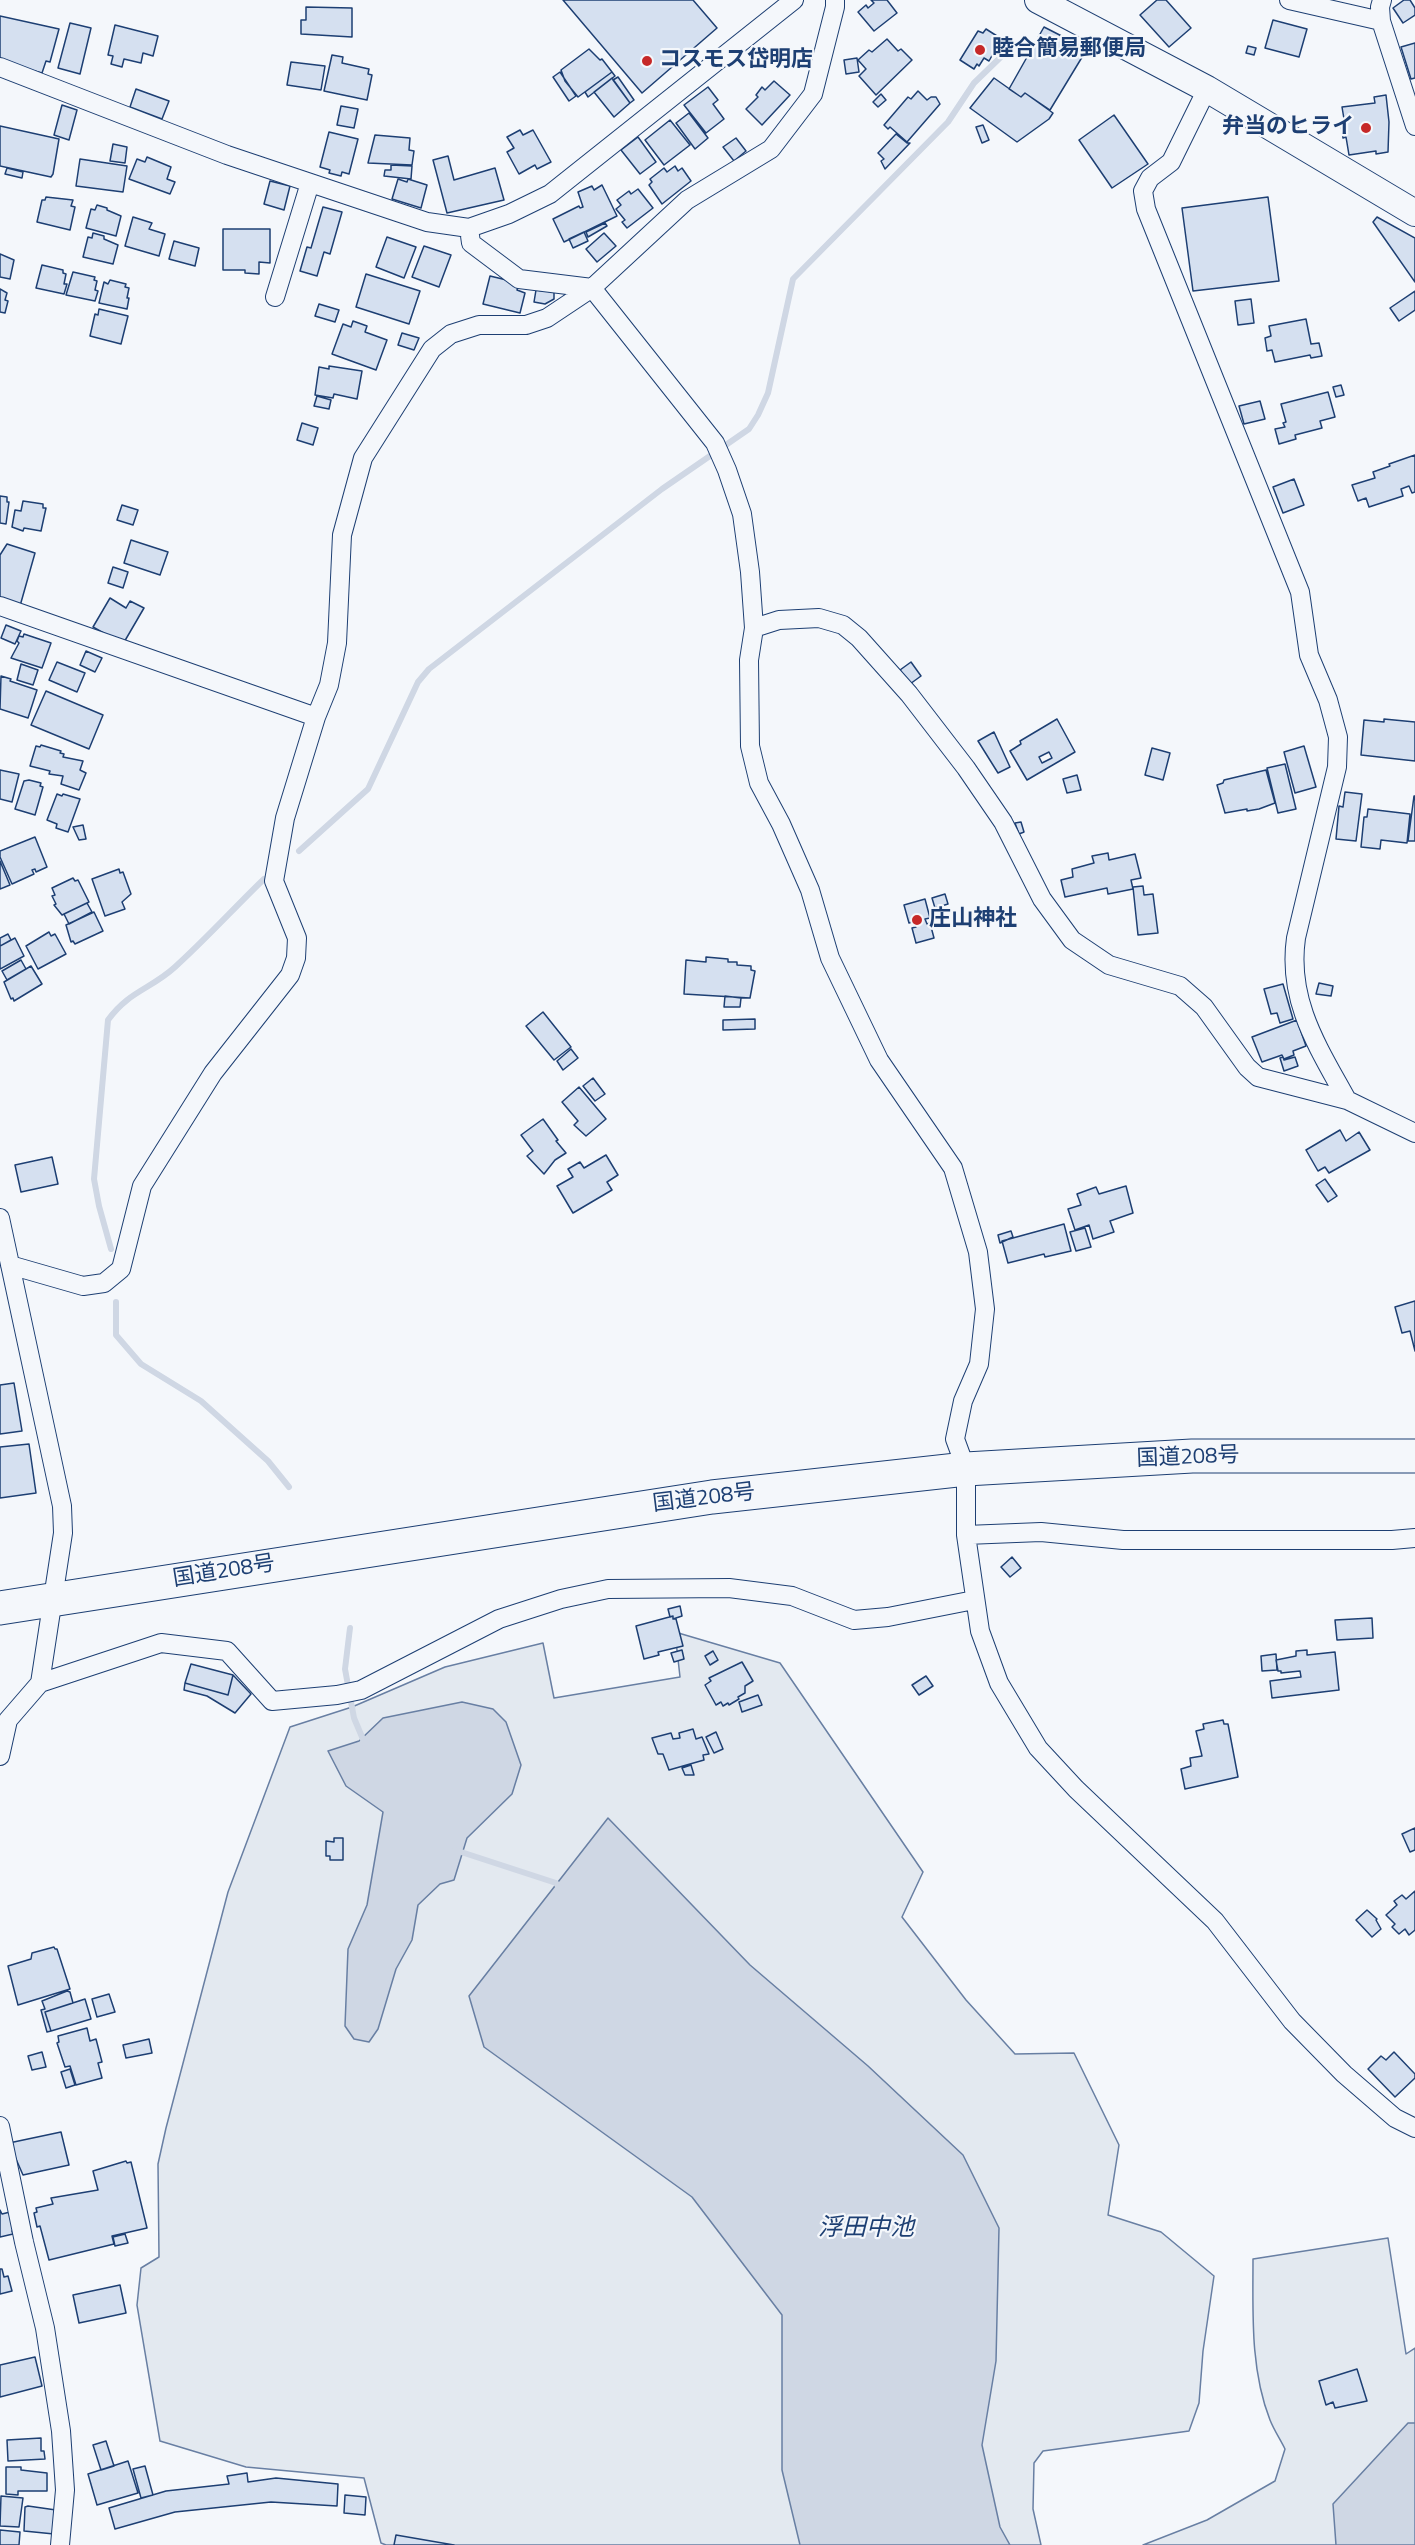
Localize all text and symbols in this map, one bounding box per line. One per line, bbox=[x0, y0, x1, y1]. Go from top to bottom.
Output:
place label: 睦合簡易郵便局 bbox=[992, 37, 1146, 63]
marker: 睦合簡易郵便局 bbox=[973, 43, 987, 57]
place label: コスモス岱明店 bbox=[659, 48, 813, 74]
marker: コスモス岱明店 bbox=[640, 54, 654, 68]
place label: 弁当のヒライ bbox=[1222, 115, 1354, 141]
marker: 弁当のヒライ bbox=[1359, 121, 1373, 135]
place label: 庄山神社 bbox=[929, 907, 1017, 933]
marker: 庄山神社 bbox=[910, 913, 924, 927]
street label: 国道208号 bbox=[1136, 1443, 1240, 1473]
street label: 国道208号 bbox=[651, 1480, 757, 1518]
street label: 国道208号 bbox=[171, 1551, 277, 1593]
water label: 浮田中池 bbox=[818, 2215, 914, 2243]

